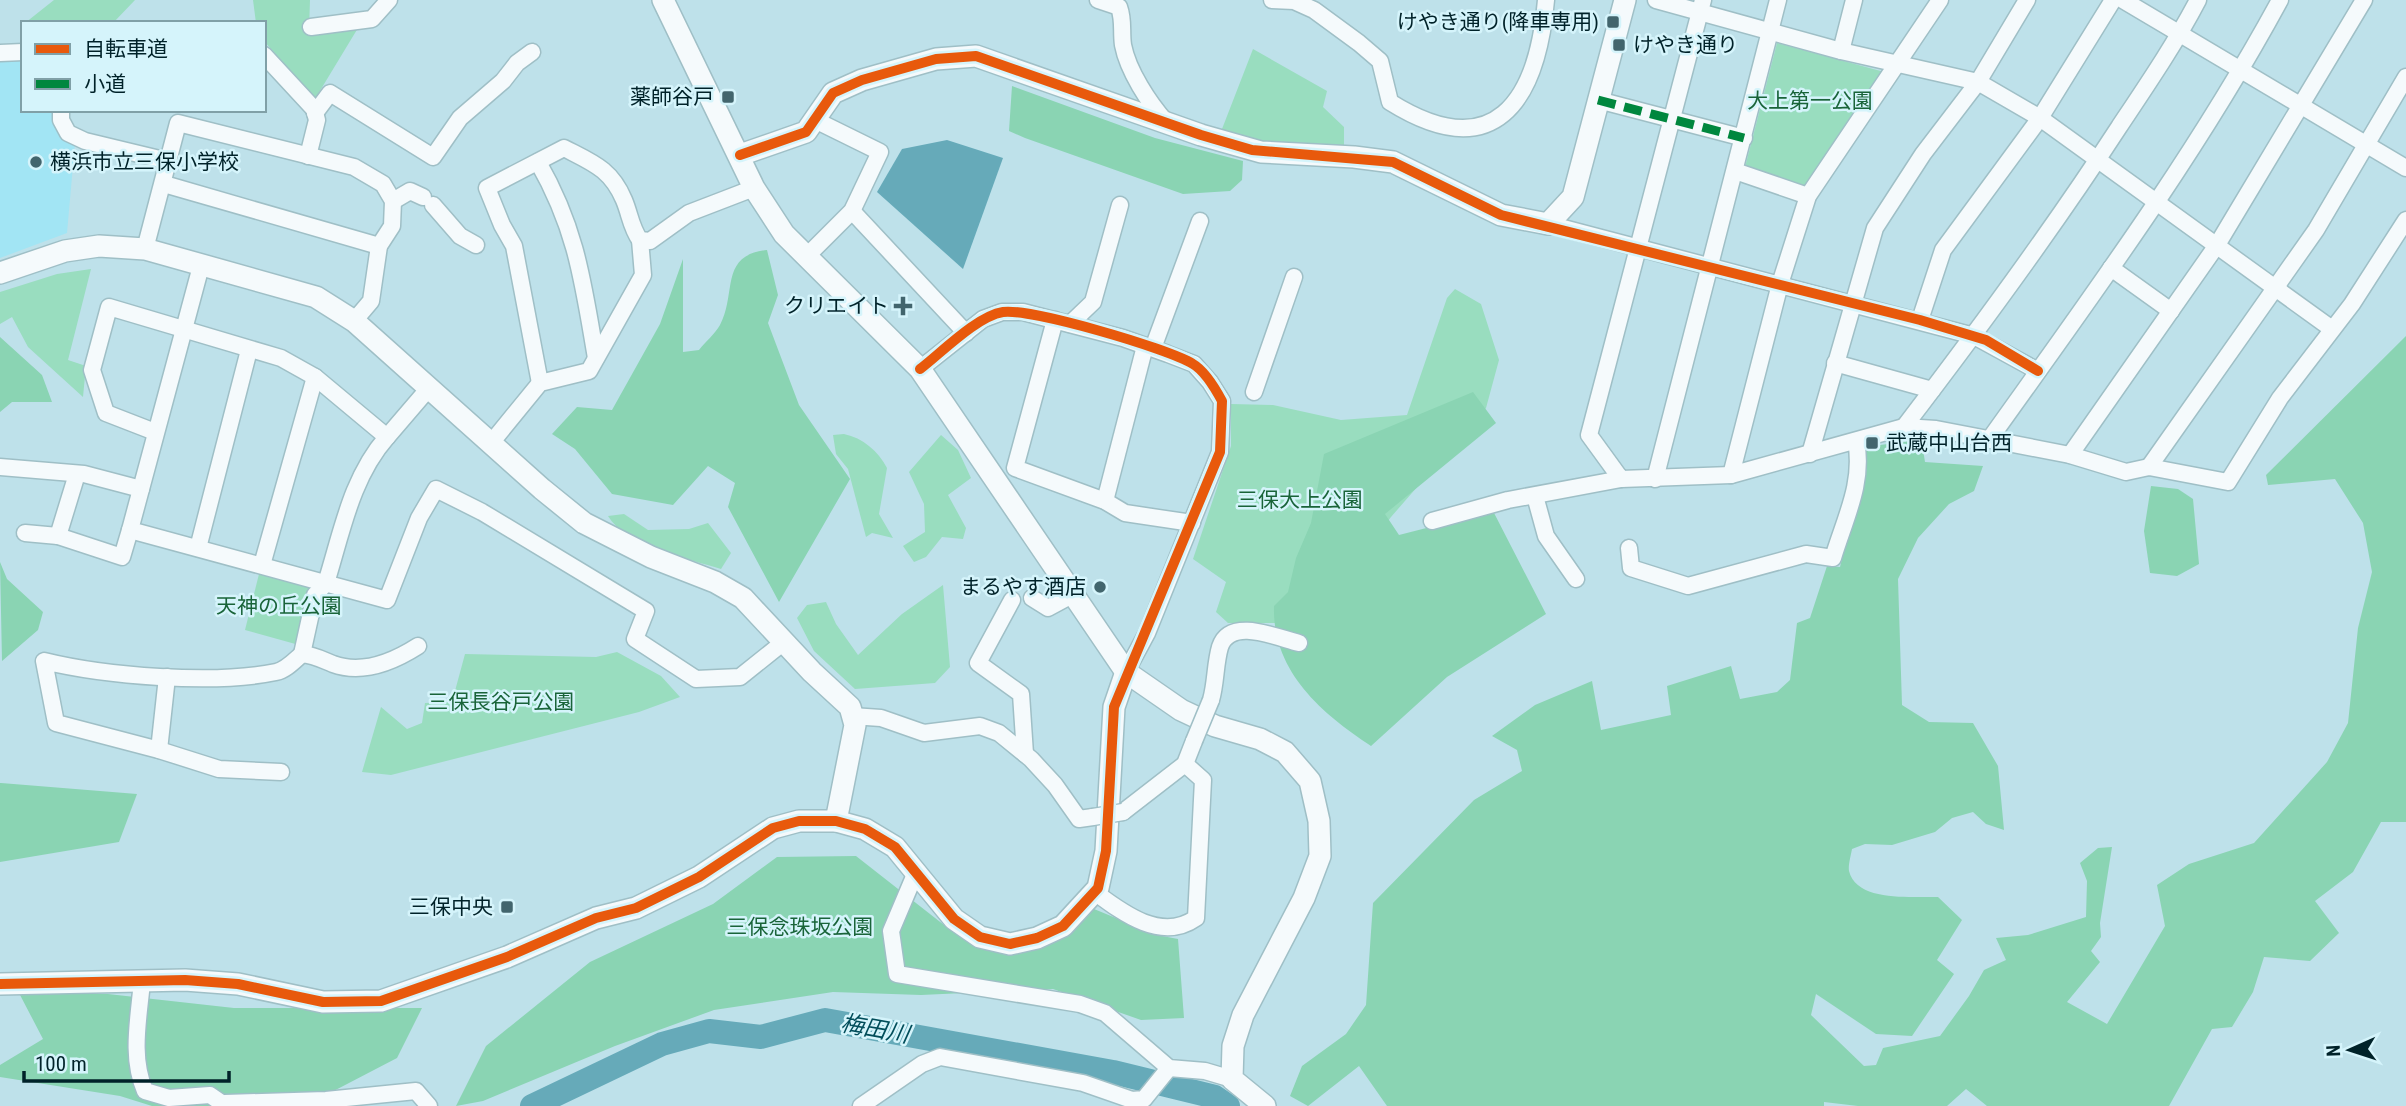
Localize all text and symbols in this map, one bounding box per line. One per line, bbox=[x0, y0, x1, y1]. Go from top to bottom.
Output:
place label: けやき通り(降車専用) bbox=[1397, 10, 1599, 34]
marker: けやき通り(降車専用) bbox=[1605, 14, 1621, 30]
legend bbox=[21, 21, 266, 112]
place label: けやき通り bbox=[1633, 33, 1738, 57]
text: 自転車道 bbox=[84, 37, 168, 61]
marker: けやき通り bbox=[1611, 37, 1627, 53]
text: 小道 bbox=[84, 72, 126, 96]
place label: 薬師谷戸 bbox=[630, 85, 714, 109]
marker: 薬師谷戸 bbox=[720, 89, 736, 105]
park label: 大上第一公園 bbox=[1747, 89, 1873, 113]
place label: 横浜市立三保小学校 bbox=[50, 150, 239, 174]
marker: 横浜市立三保小学校 bbox=[28, 154, 44, 170]
place label: クリエイト bbox=[784, 294, 889, 318]
marker: クリエイト bbox=[895, 298, 911, 314]
place label: 武蔵中山台西 bbox=[1886, 431, 2012, 455]
marker: 武蔵中山台西 bbox=[1864, 435, 1880, 451]
park label: 三保大上公園 bbox=[1237, 488, 1363, 512]
place label: まるやす酒店 bbox=[960, 575, 1086, 599]
marker: まるやす酒店 bbox=[1092, 579, 1108, 595]
park label: 天神の丘公園 bbox=[216, 594, 342, 618]
park label: 三保長谷戸公園 bbox=[428, 690, 575, 714]
place label: 三保中央 bbox=[409, 895, 493, 919]
marker: 三保中央 bbox=[499, 899, 515, 915]
park label: 三保念珠坂公園 bbox=[727, 915, 874, 939]
water label: 梅田川 bbox=[839, 1010, 914, 1049]
north arrow bbox=[2315, 1015, 2385, 1085]
scale bar bbox=[24, 1040, 229, 1084]
text: N bbox=[2322, 1044, 2345, 1057]
text: 100 m bbox=[35, 1052, 87, 1076]

